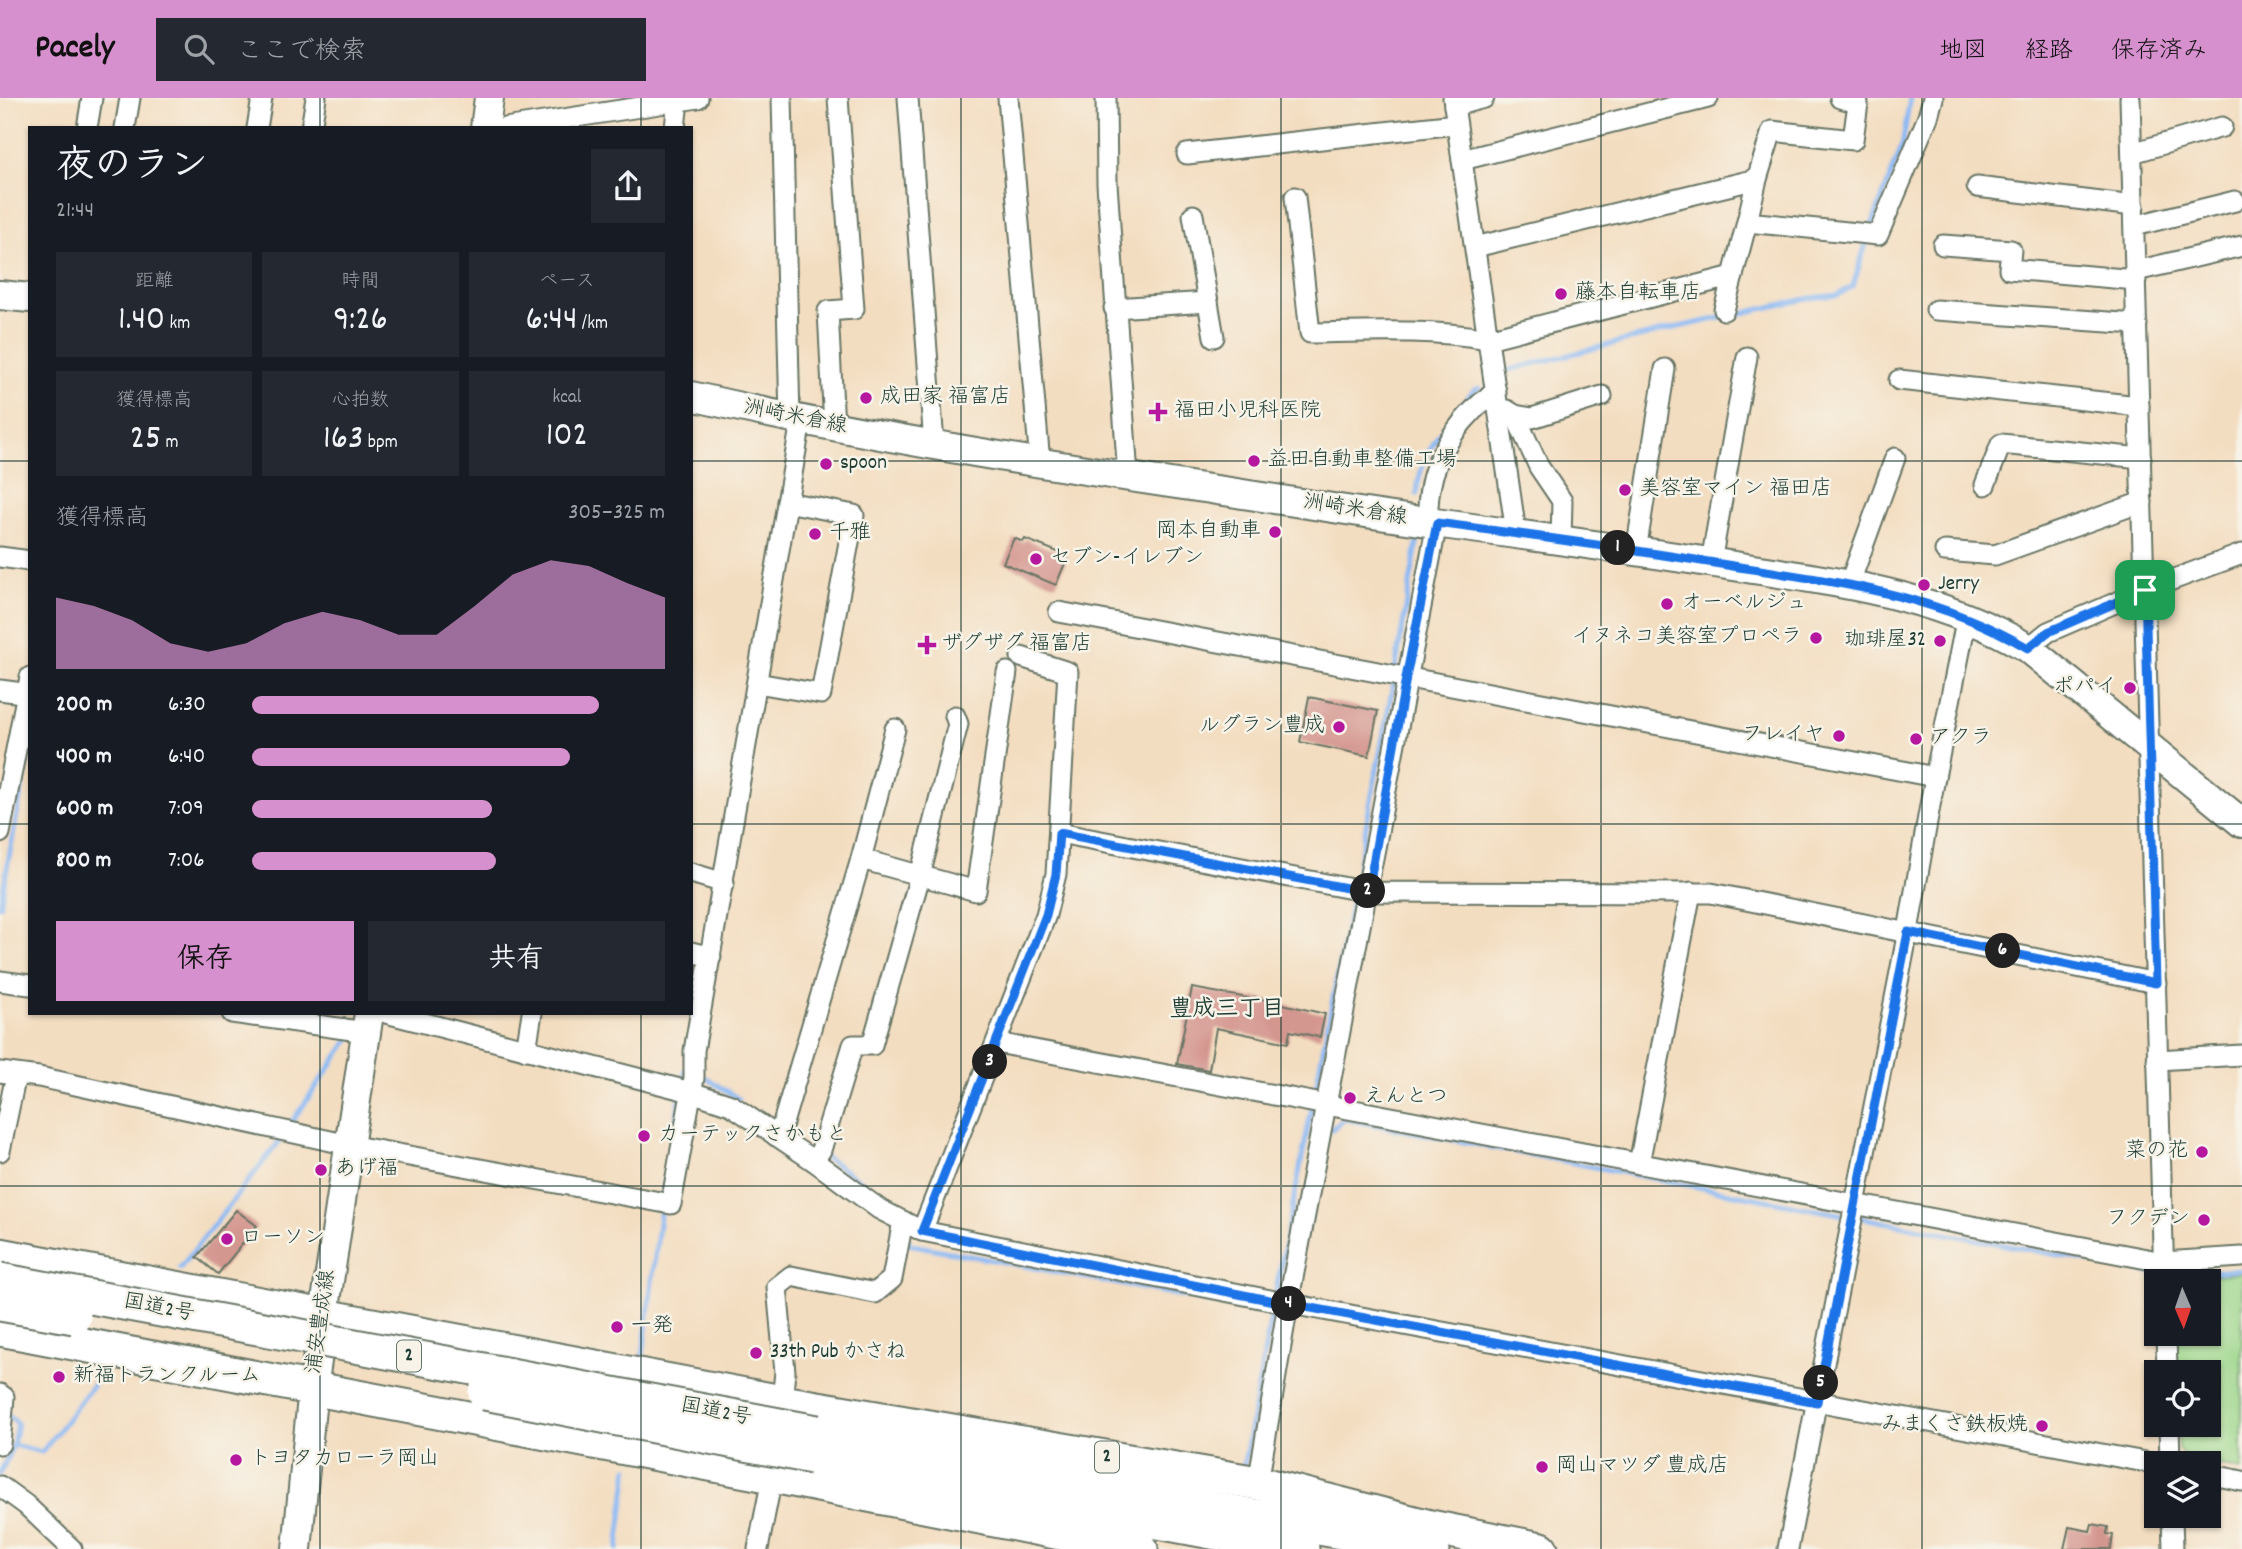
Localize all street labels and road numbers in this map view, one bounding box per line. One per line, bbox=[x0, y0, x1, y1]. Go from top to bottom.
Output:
street label: 洲崎米倉線 bbox=[741, 393, 849, 443]
street label: 洲崎米倉線 bbox=[1301, 488, 1409, 534]
street label: 浦安豊成線 bbox=[300, 1268, 344, 1376]
street label: 国道2号 bbox=[121, 1287, 197, 1331]
road number: 2 bbox=[397, 1340, 421, 1372]
street label: 国道2号 bbox=[678, 1391, 754, 1435]
road number: 2 bbox=[1095, 1442, 1119, 1472]

